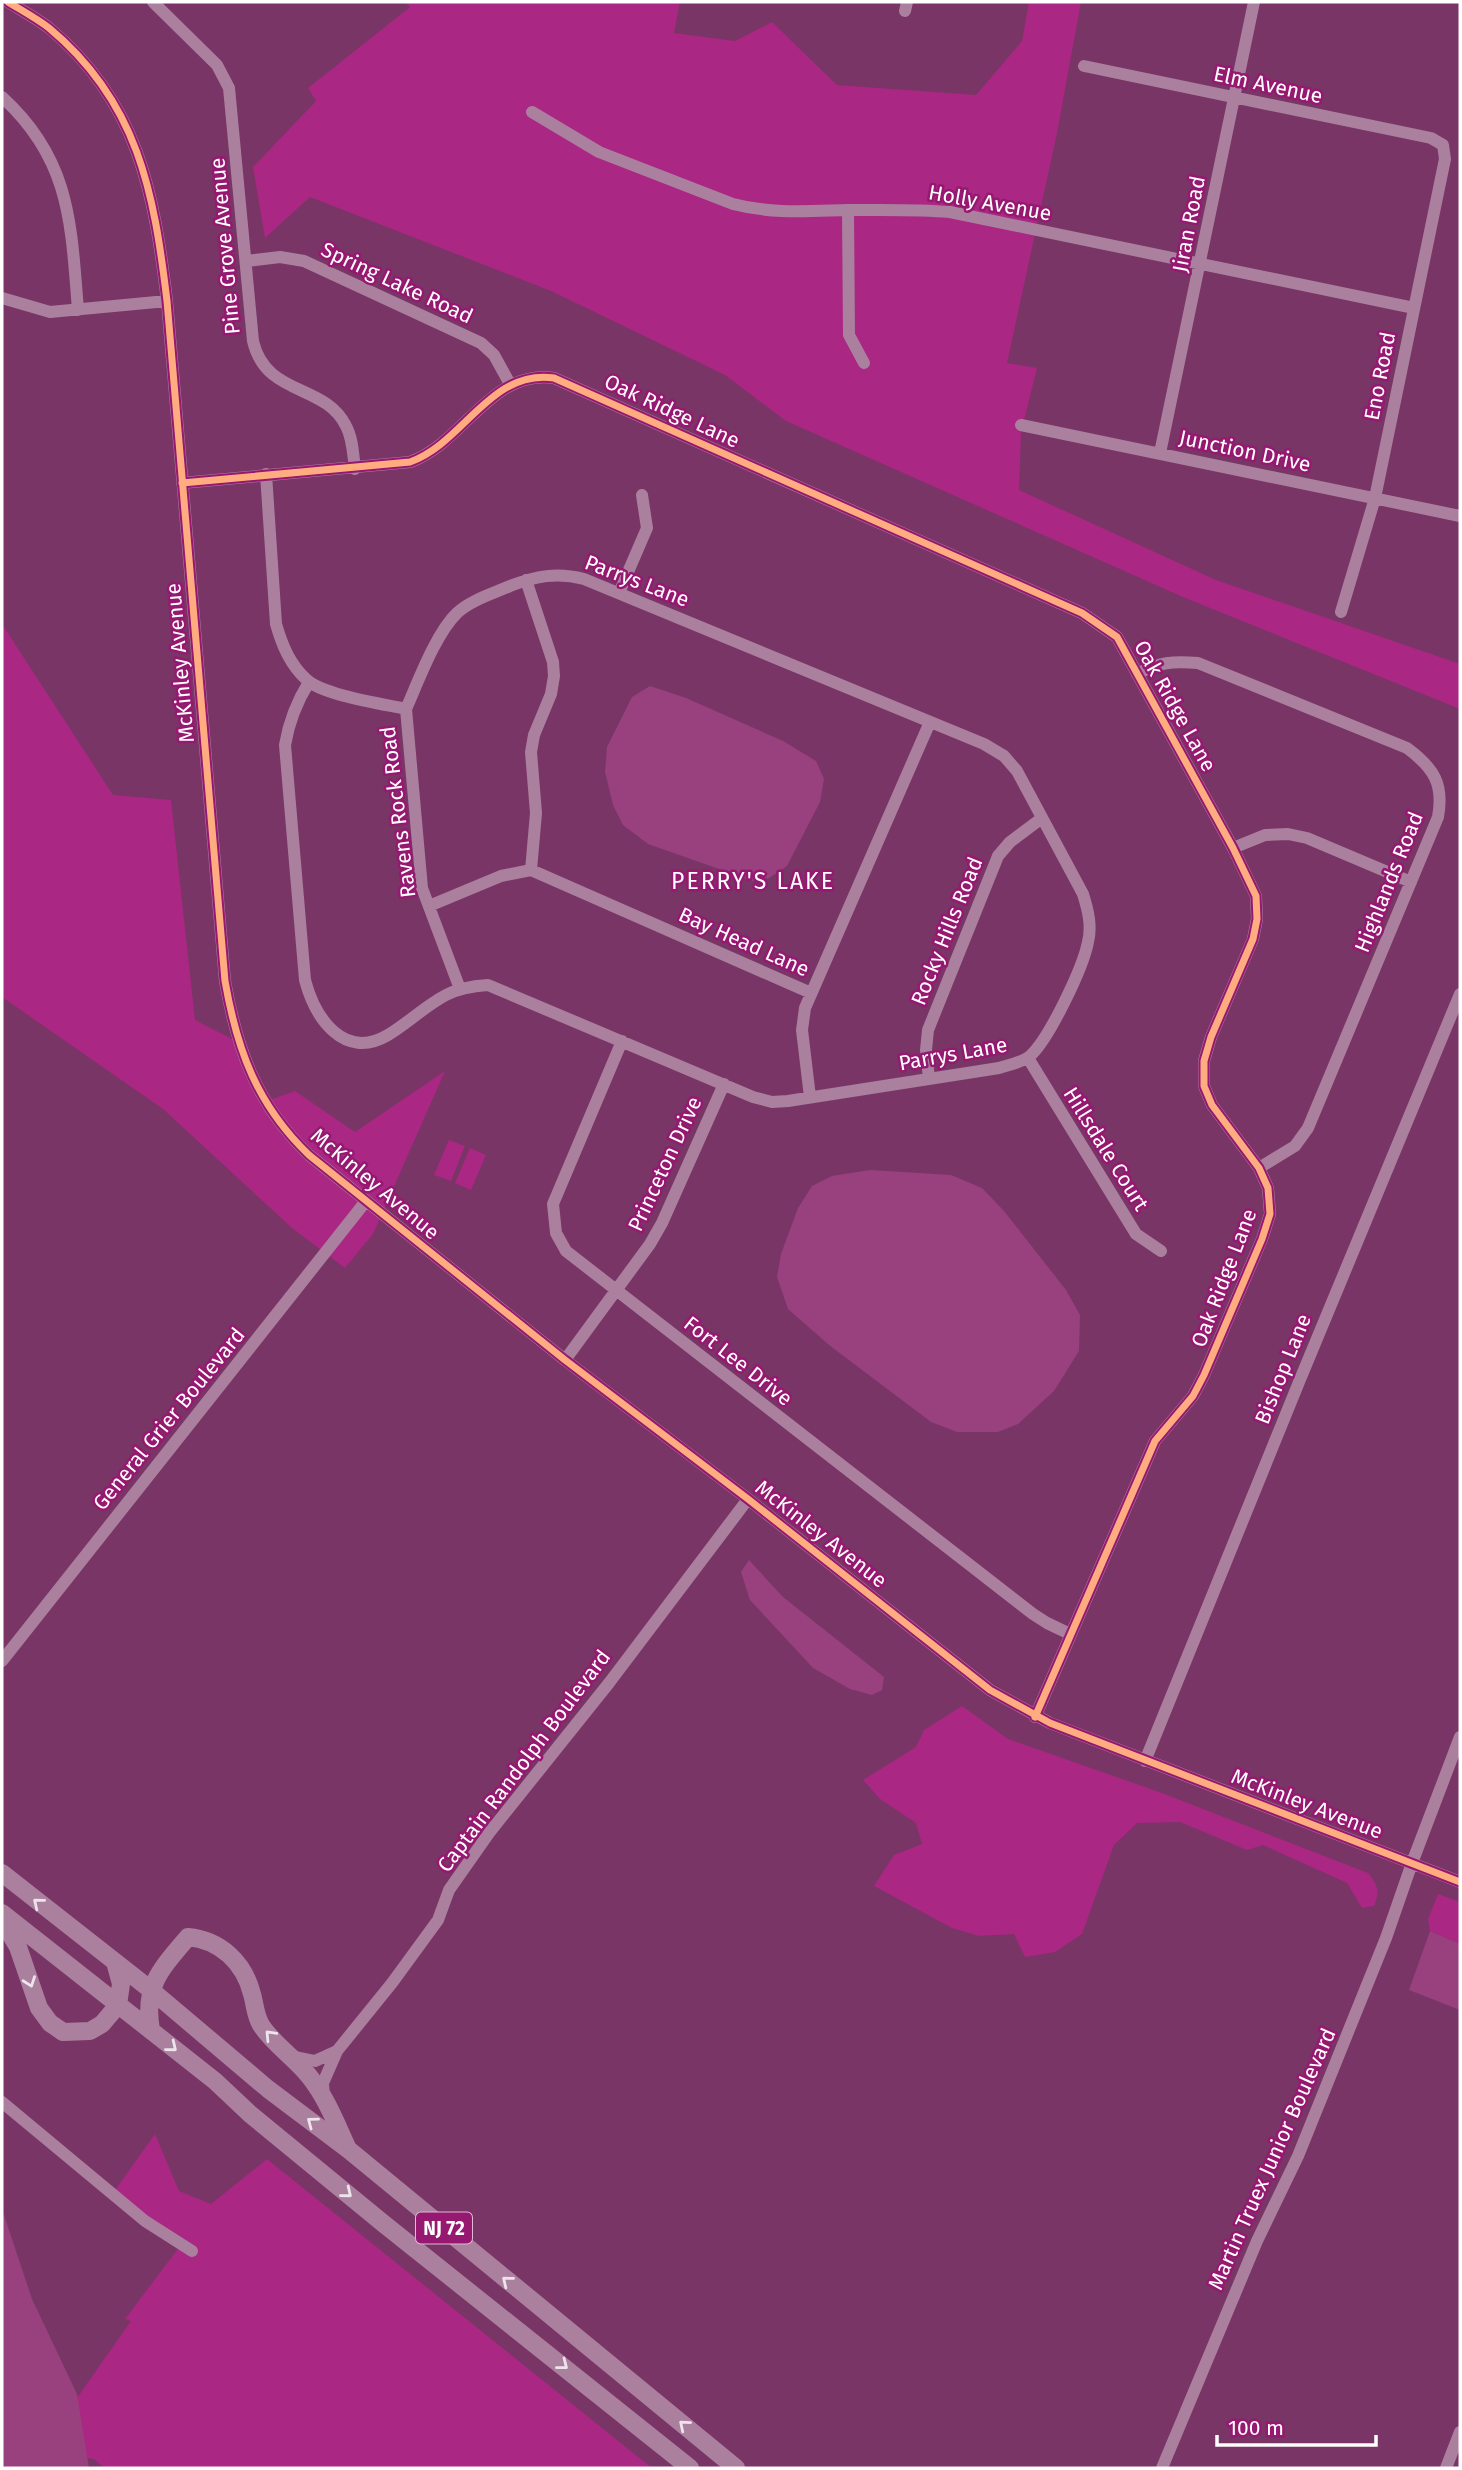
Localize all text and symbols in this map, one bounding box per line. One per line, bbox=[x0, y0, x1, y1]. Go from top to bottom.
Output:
street label: Elm Avenue bbox=[1211, 61, 1325, 109]
street label: Pine Grove Avenue bbox=[204, 157, 246, 335]
street label: Jiran Road bbox=[1167, 174, 1211, 274]
street label: Holly Avenue bbox=[927, 179, 1053, 227]
street label: Spring Lake Road bbox=[317, 236, 477, 330]
street label: Eno Road bbox=[1359, 330, 1401, 422]
street label: Oak Ridge Lane bbox=[600, 368, 744, 454]
street label: Junction Drive bbox=[1177, 424, 1313, 478]
street label: Parrys Lane bbox=[581, 549, 693, 613]
street label: McKinley Avenue bbox=[160, 582, 200, 744]
street label: Oak Ridge Lane bbox=[1128, 636, 1222, 776]
street label: Ravens Rock Road bbox=[375, 725, 421, 899]
street label: Highlands Road bbox=[1349, 808, 1429, 956]
street label: Rocky Hills Road bbox=[905, 853, 989, 1009]
district label: PERRY'S LAKE bbox=[671, 867, 835, 895]
street label: Bay Head Lane bbox=[675, 902, 813, 982]
street label: Parrys Lane bbox=[897, 1032, 1009, 1076]
street label: Hillsdale Court bbox=[1058, 1082, 1155, 1216]
street label: Princeton Drive bbox=[622, 1092, 708, 1236]
street label: McKinley Avenue bbox=[305, 1123, 445, 1245]
street label: Oak Ridge Lane bbox=[1186, 1205, 1262, 1351]
street label: Bishop Lane bbox=[1249, 1310, 1317, 1428]
street label: Fort Lee Drive bbox=[678, 1311, 798, 1411]
street label: General Grier Boulevard bbox=[87, 1323, 251, 1515]
street label: McKinley Avenue bbox=[750, 1475, 892, 1593]
street label: Captain Randolph Boulevard bbox=[432, 1645, 616, 1877]
street label: McKinley Avenue bbox=[1228, 1763, 1386, 1845]
one-way arrow bbox=[34, 1899, 46, 1912]
one-way arrow bbox=[22, 1975, 36, 1987]
street label: Martin Truex Junior Boulevard bbox=[1202, 2024, 1342, 2294]
one-way arrow bbox=[265, 2030, 278, 2043]
one-way arrow bbox=[164, 2039, 177, 2051]
one-way arrow bbox=[307, 2118, 320, 2130]
one-way arrow bbox=[338, 2185, 351, 2197]
road number: NJ 72 bbox=[416, 2212, 472, 2244]
one-way arrow bbox=[503, 2277, 516, 2289]
one-way arrow bbox=[555, 2357, 568, 2370]
scale bar bbox=[1217, 2404, 1376, 2448]
text: 100 m bbox=[1228, 2415, 1284, 2441]
one-way arrow bbox=[679, 2420, 691, 2433]

